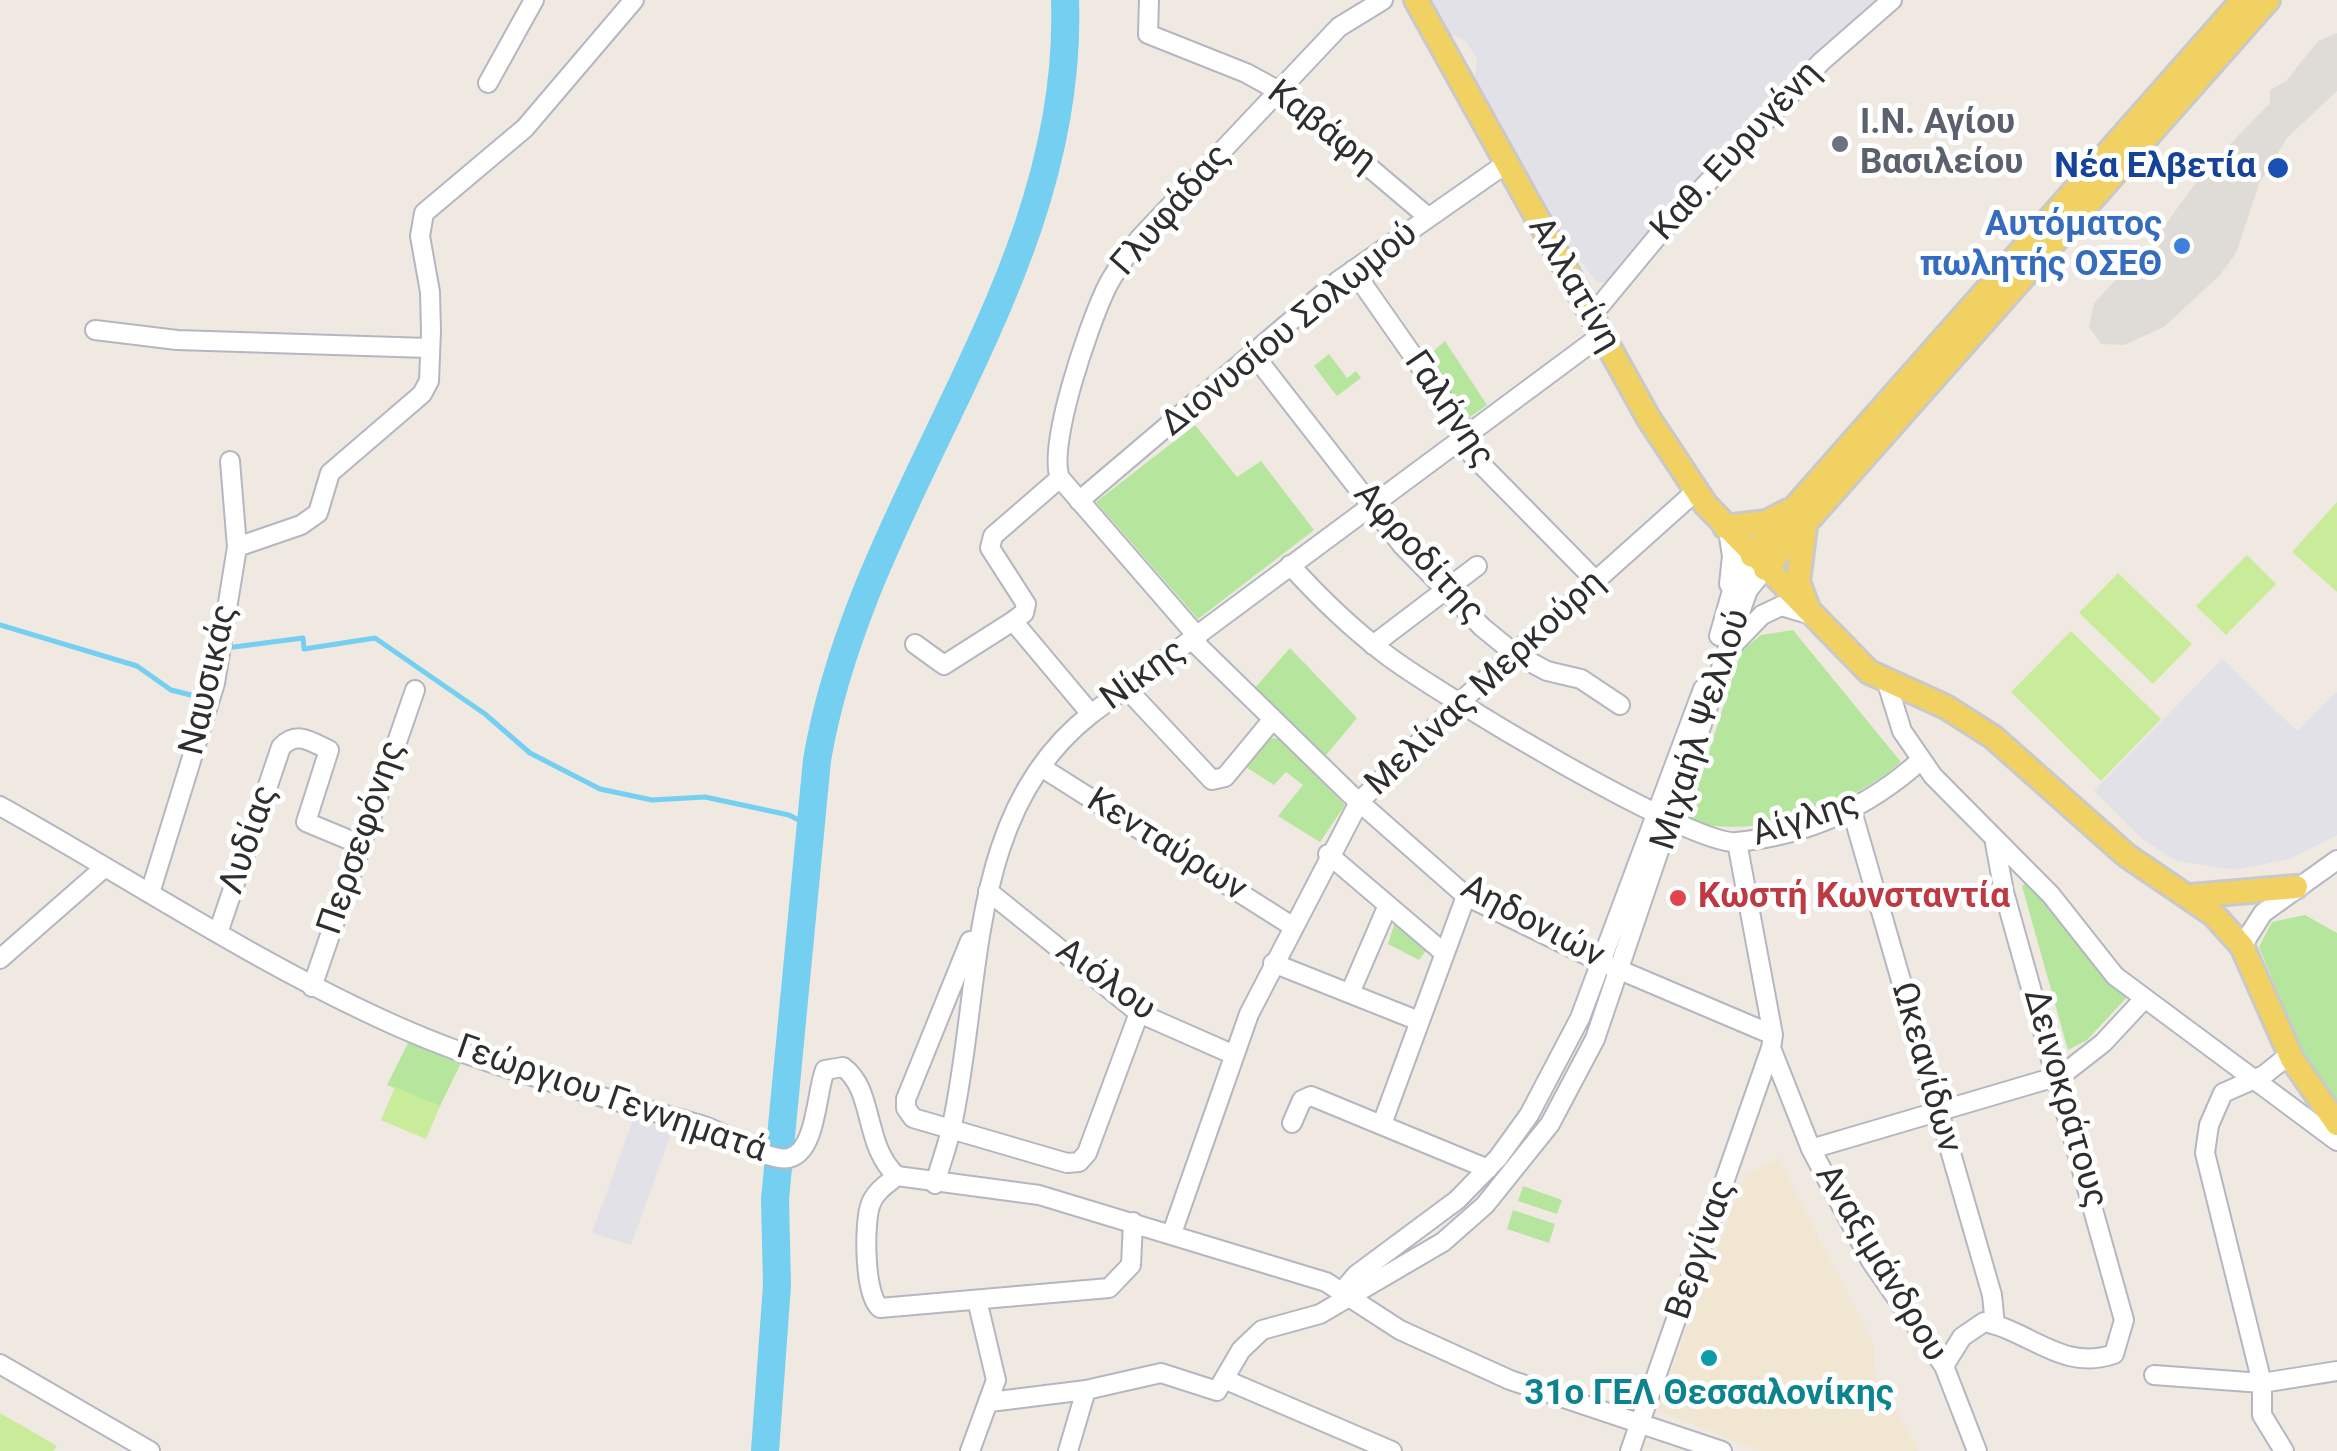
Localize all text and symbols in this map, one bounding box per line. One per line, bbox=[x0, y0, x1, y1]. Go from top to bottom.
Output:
street label: Καθ. Ευρυγένη bbox=[1643, 54, 1831, 250]
street label: Καβάφη bbox=[1258, 73, 1384, 183]
place label: Ι.Ν. Αγίου Βασιλείου bbox=[1860, 103, 2023, 185]
marker: Ι.Ν. Αγίου Βασιλείου bbox=[1829, 133, 1851, 155]
street label: Γλυφάδας bbox=[1103, 137, 1241, 285]
place label: Νέα Ελβετία bbox=[2054, 147, 2256, 189]
marker: Νέα Ελβετία bbox=[2265, 155, 2291, 181]
place label: Αυτόματος πωλητής ΟΣΕΘ bbox=[1920, 205, 2162, 287]
street label: Αλλατίνη bbox=[1518, 210, 1628, 360]
street label: Διονυσίου Σολωμού bbox=[1153, 214, 1427, 446]
marker: Αυτόματος πωλητής ΟΣΕΘ bbox=[2171, 235, 2193, 257]
street label: Γαλήνης bbox=[1394, 344, 1502, 476]
street label: Αφροδίτης bbox=[1344, 475, 1492, 633]
street label: Μελίνας Μερκούρη bbox=[1358, 562, 1614, 806]
street label: Ναυσικάς bbox=[172, 601, 248, 759]
street label: Μιχαήλ Ψελλού bbox=[1643, 605, 1761, 855]
street label: Νίκης bbox=[1093, 631, 1195, 721]
street label: Περσεφόνης bbox=[310, 735, 416, 941]
street label: Λυδίας bbox=[212, 780, 288, 900]
street label: Κενταύρων bbox=[1078, 780, 1254, 912]
street label: Αίγλης bbox=[1747, 783, 1865, 857]
street label: Αηδονιών bbox=[1453, 868, 1611, 978]
place label: Κωστή Κωνσταντία bbox=[1698, 877, 2010, 919]
marker: Κωστή Κωνσταντία bbox=[1667, 887, 1689, 909]
street label: Αιόλου bbox=[1047, 931, 1163, 1031]
street label: Ωκεανίδων bbox=[1881, 978, 1969, 1158]
street label: Δεινοκράτους bbox=[2013, 985, 2115, 1213]
street label: Γεώργιου Γεννηματά bbox=[451, 1027, 771, 1173]
street label: Αναξιμάνδρου bbox=[1805, 1158, 1955, 1370]
street label: Βεργίνας bbox=[1659, 1175, 1745, 1325]
marker: 31ο ΓΕΛ Θεσσαλονίκης bbox=[1698, 1347, 1720, 1369]
place label: 31ο ΓΕΛ Θεσσαλονίκης bbox=[1524, 1374, 1894, 1416]

